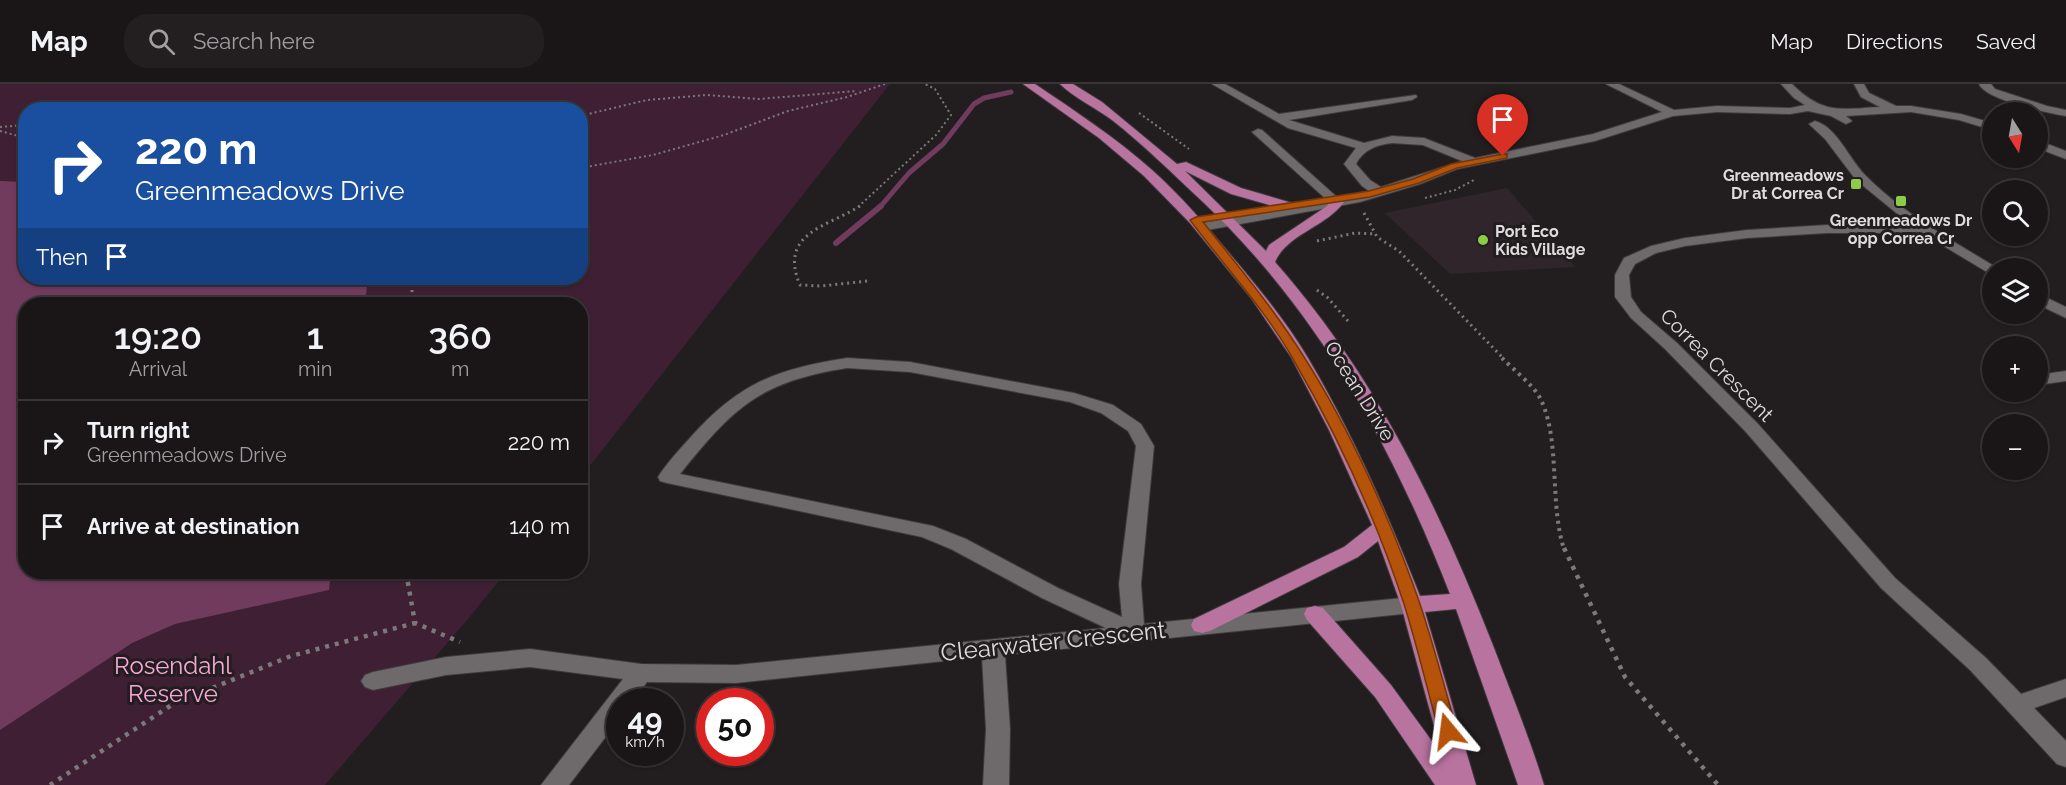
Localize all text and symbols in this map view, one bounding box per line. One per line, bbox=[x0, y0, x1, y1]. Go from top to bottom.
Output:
search box bbox=[124, 14, 544, 68]
text: Map bbox=[30, 25, 88, 58]
icon: search bbox=[145, 25, 178, 58]
text: Search here bbox=[193, 28, 315, 54]
text: Map bbox=[1770, 29, 1813, 54]
text: Directions bbox=[1846, 29, 1943, 54]
text: Saved bbox=[1976, 29, 2036, 54]
pin bbox=[1477, 94, 1528, 156]
north arrow bbox=[1982, 102, 2048, 168]
map controls bbox=[1982, 102, 2048, 480]
icon: arrive bbox=[1486, 103, 1519, 136]
text: 220 m bbox=[135, 125, 257, 174]
icon: right bbox=[36, 126, 114, 204]
place label: Greenmeadows Dr at Correa Cr bbox=[1723, 166, 1844, 203]
text: Greenmeadows Drive bbox=[135, 175, 405, 206]
marker: Greenmeadows Dr at Correa Cr bbox=[1849, 177, 1863, 191]
button: search bbox=[1982, 180, 2048, 246]
marker: Greenmeadows Dr opp Correa Cr bbox=[1894, 194, 1908, 208]
place label: Greenmeadows Dr opp Correa Cr bbox=[1830, 211, 1972, 248]
place label: Port Eco Kids Village bbox=[1495, 222, 1586, 259]
marker: Port Eco Kids Village bbox=[1476, 233, 1490, 247]
icon: arrive bbox=[100, 240, 133, 273]
text: Then bbox=[36, 244, 88, 270]
button: layers bbox=[1982, 258, 2048, 324]
street label: Correa Crescent bbox=[1656, 304, 1779, 427]
text: 19:20 bbox=[114, 315, 202, 357]
text: 1 bbox=[307, 315, 324, 357]
text: 360 bbox=[428, 315, 492, 357]
button: + bbox=[1982, 336, 2048, 402]
street label: Ocean Drive bbox=[1320, 337, 1400, 445]
text: Arrival bbox=[129, 357, 187, 381]
text: min bbox=[298, 357, 332, 381]
text: m bbox=[451, 357, 469, 381]
button: − bbox=[1982, 414, 2048, 480]
text: Turn right bbox=[87, 417, 190, 443]
icon: right bbox=[36, 426, 69, 459]
text: 220 m bbox=[508, 429, 570, 455]
text: Greenmeadows Drive bbox=[87, 443, 287, 467]
icon: arrive bbox=[36, 510, 69, 543]
text: Arrive at destination bbox=[87, 513, 300, 539]
text: 140 m bbox=[509, 513, 570, 539]
street label: Clearwater Crescent bbox=[939, 615, 1167, 667]
park label: Rosendahl Reserve bbox=[114, 651, 232, 708]
speed limit sign: 50 bbox=[696, 688, 774, 766]
position arrow bbox=[1416, 699, 1480, 763]
text: 49 bbox=[628, 702, 662, 737]
text: km/h bbox=[625, 733, 665, 751]

